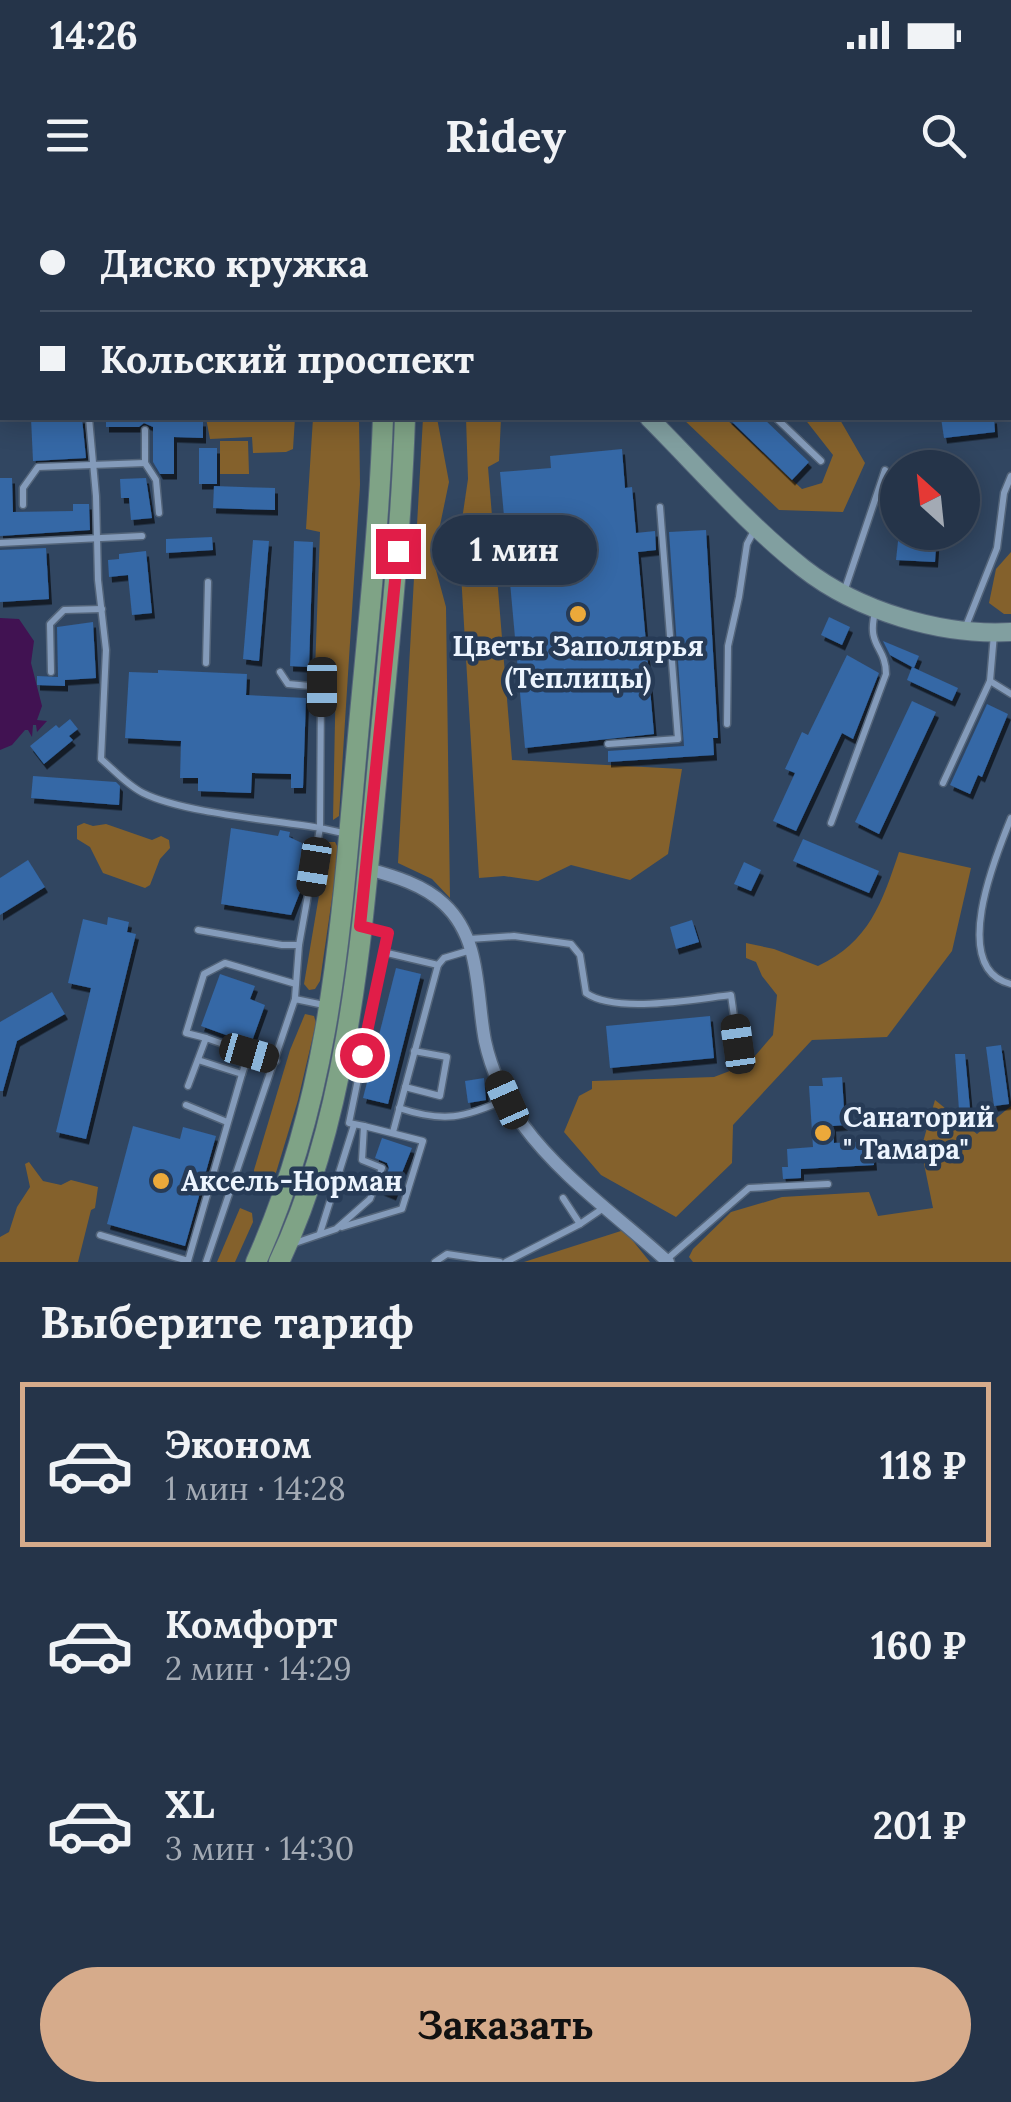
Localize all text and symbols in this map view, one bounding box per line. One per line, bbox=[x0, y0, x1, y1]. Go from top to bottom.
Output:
text: 14:26 bbox=[50, 11, 138, 59]
text: Ridey bbox=[445, 107, 566, 164]
icon: menu bbox=[40, 108, 95, 163]
icon: search bbox=[916, 108, 971, 163]
text: Диско кружка bbox=[100, 239, 368, 287]
text: Кольский проспект bbox=[100, 335, 474, 383]
north arrow bbox=[880, 450, 980, 550]
map controls bbox=[880, 450, 980, 550]
callout: 1 мин bbox=[433, 516, 598, 586]
route end bbox=[376, 529, 421, 574]
text: 1 мин bbox=[470, 529, 559, 570]
marker: Цветы Заполярья (Теплицы) bbox=[567, 603, 589, 625]
place label: Цветы Заполярья (Теплицы) bbox=[452, 628, 704, 696]
car bbox=[307, 657, 337, 717]
car bbox=[294, 835, 334, 899]
car bbox=[719, 1012, 757, 1076]
car bbox=[216, 1030, 282, 1076]
route start bbox=[340, 1033, 385, 1078]
car bbox=[481, 1066, 533, 1134]
place label: Санаторий " Тамара" bbox=[843, 1099, 994, 1167]
marker: Санаторий " Тамара" bbox=[812, 1122, 834, 1144]
place label: Аксель-Норман bbox=[181, 1163, 403, 1199]
marker: Аксель-Норман bbox=[150, 1170, 172, 1192]
text: Выберите тариф bbox=[40, 1293, 414, 1350]
icon: car bbox=[45, 1420, 135, 1510]
text: Эконом bbox=[165, 1420, 312, 1468]
text: 118 ₽ bbox=[880, 1441, 966, 1489]
text: 1 мин · 14:28 bbox=[165, 1468, 346, 1509]
icon: car bbox=[45, 1600, 135, 1690]
text: Комфорт bbox=[165, 1600, 337, 1648]
text: 160 ₽ bbox=[871, 1621, 966, 1669]
text: 2 мин · 14:29 bbox=[165, 1648, 352, 1689]
icon: car bbox=[45, 1780, 135, 1870]
text: XL bbox=[165, 1780, 215, 1828]
text: 201 ₽ bbox=[873, 1801, 966, 1849]
text: 3 мин · 14:30 bbox=[165, 1828, 354, 1869]
button: Заказать bbox=[40, 1967, 971, 2082]

